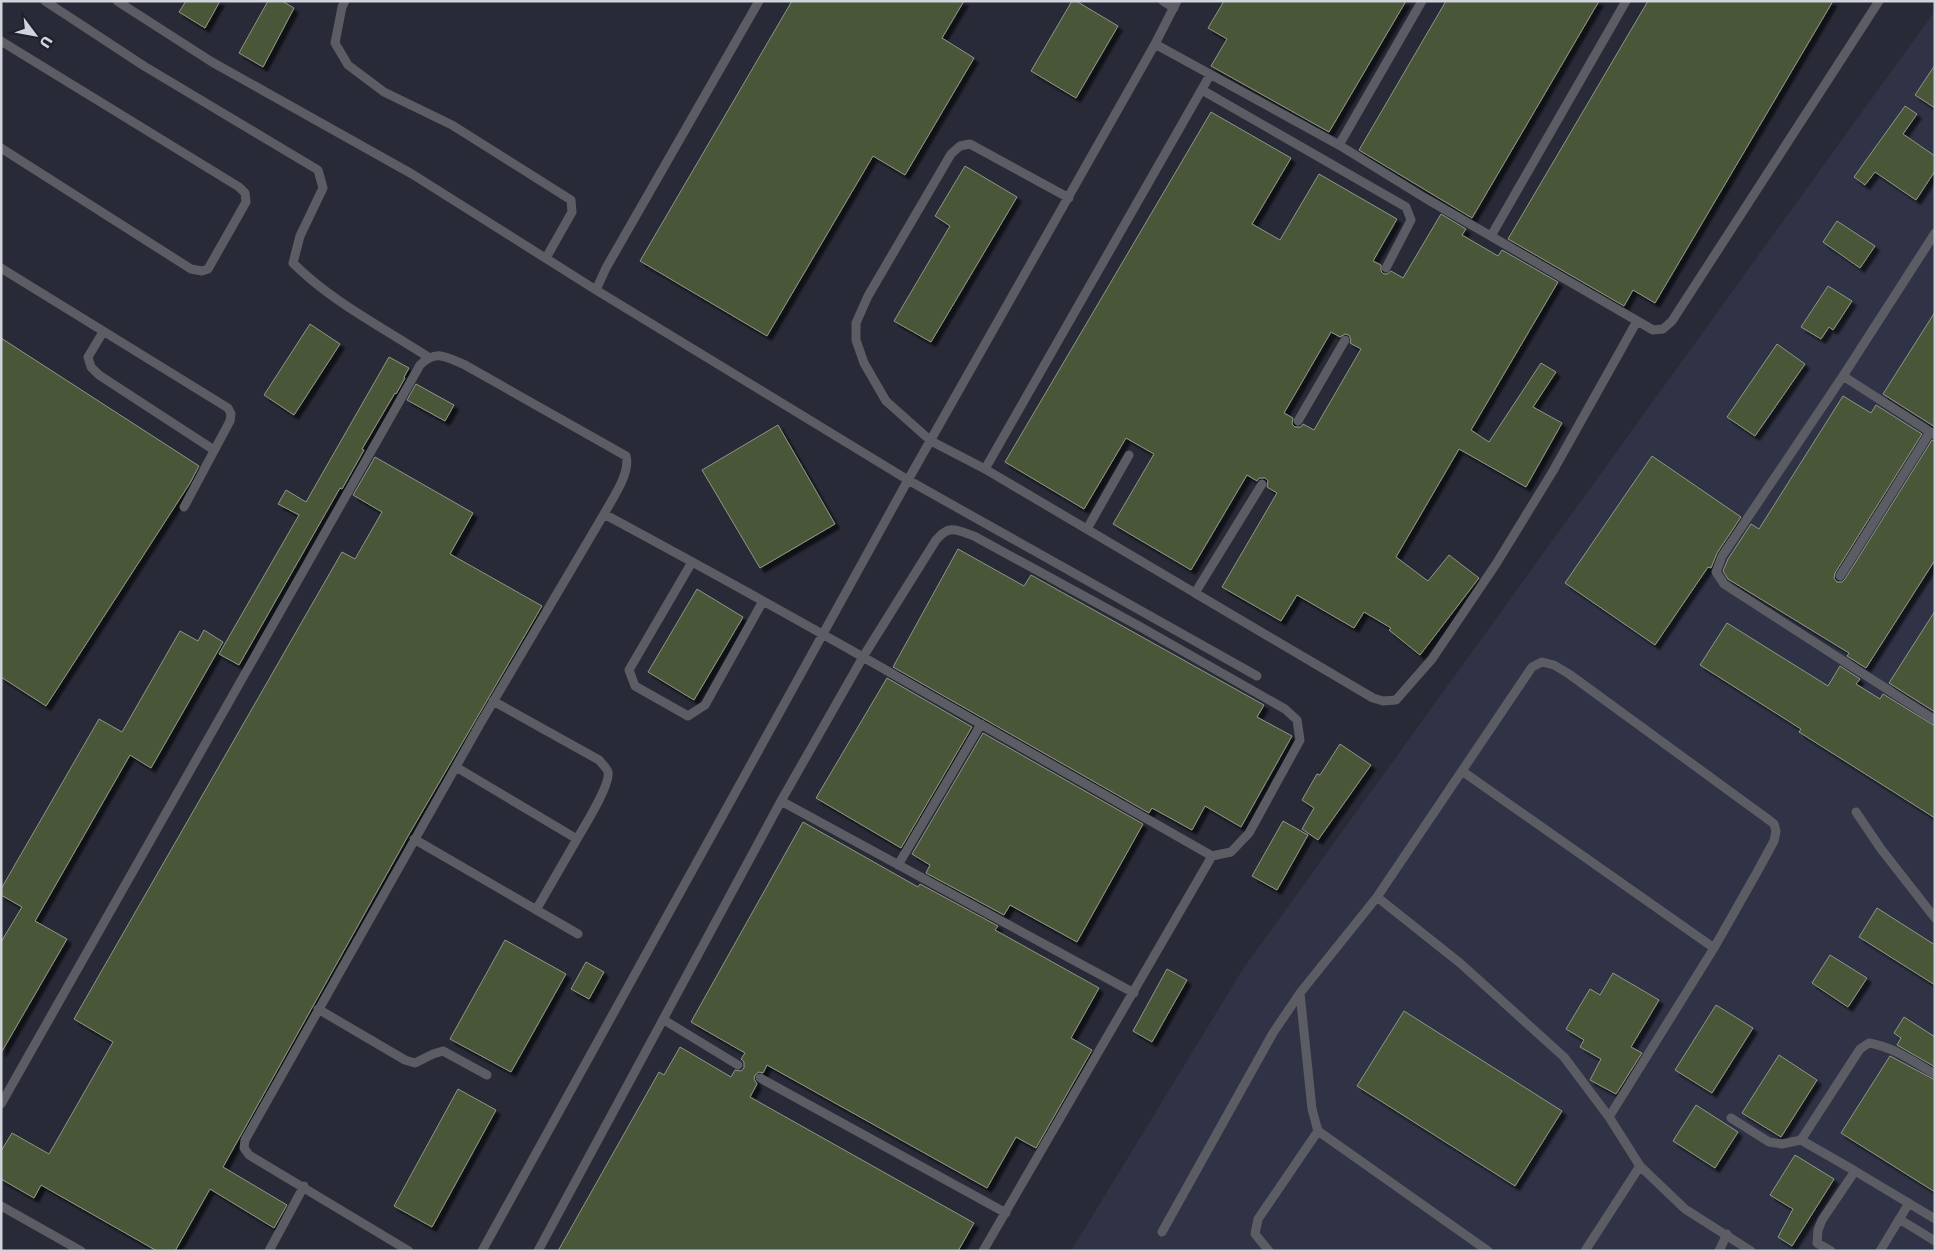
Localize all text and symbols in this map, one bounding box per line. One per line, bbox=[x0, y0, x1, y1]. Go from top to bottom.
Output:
north arrow bbox=[10, 10, 60, 60]
text: U bbox=[36, 33, 56, 51]

